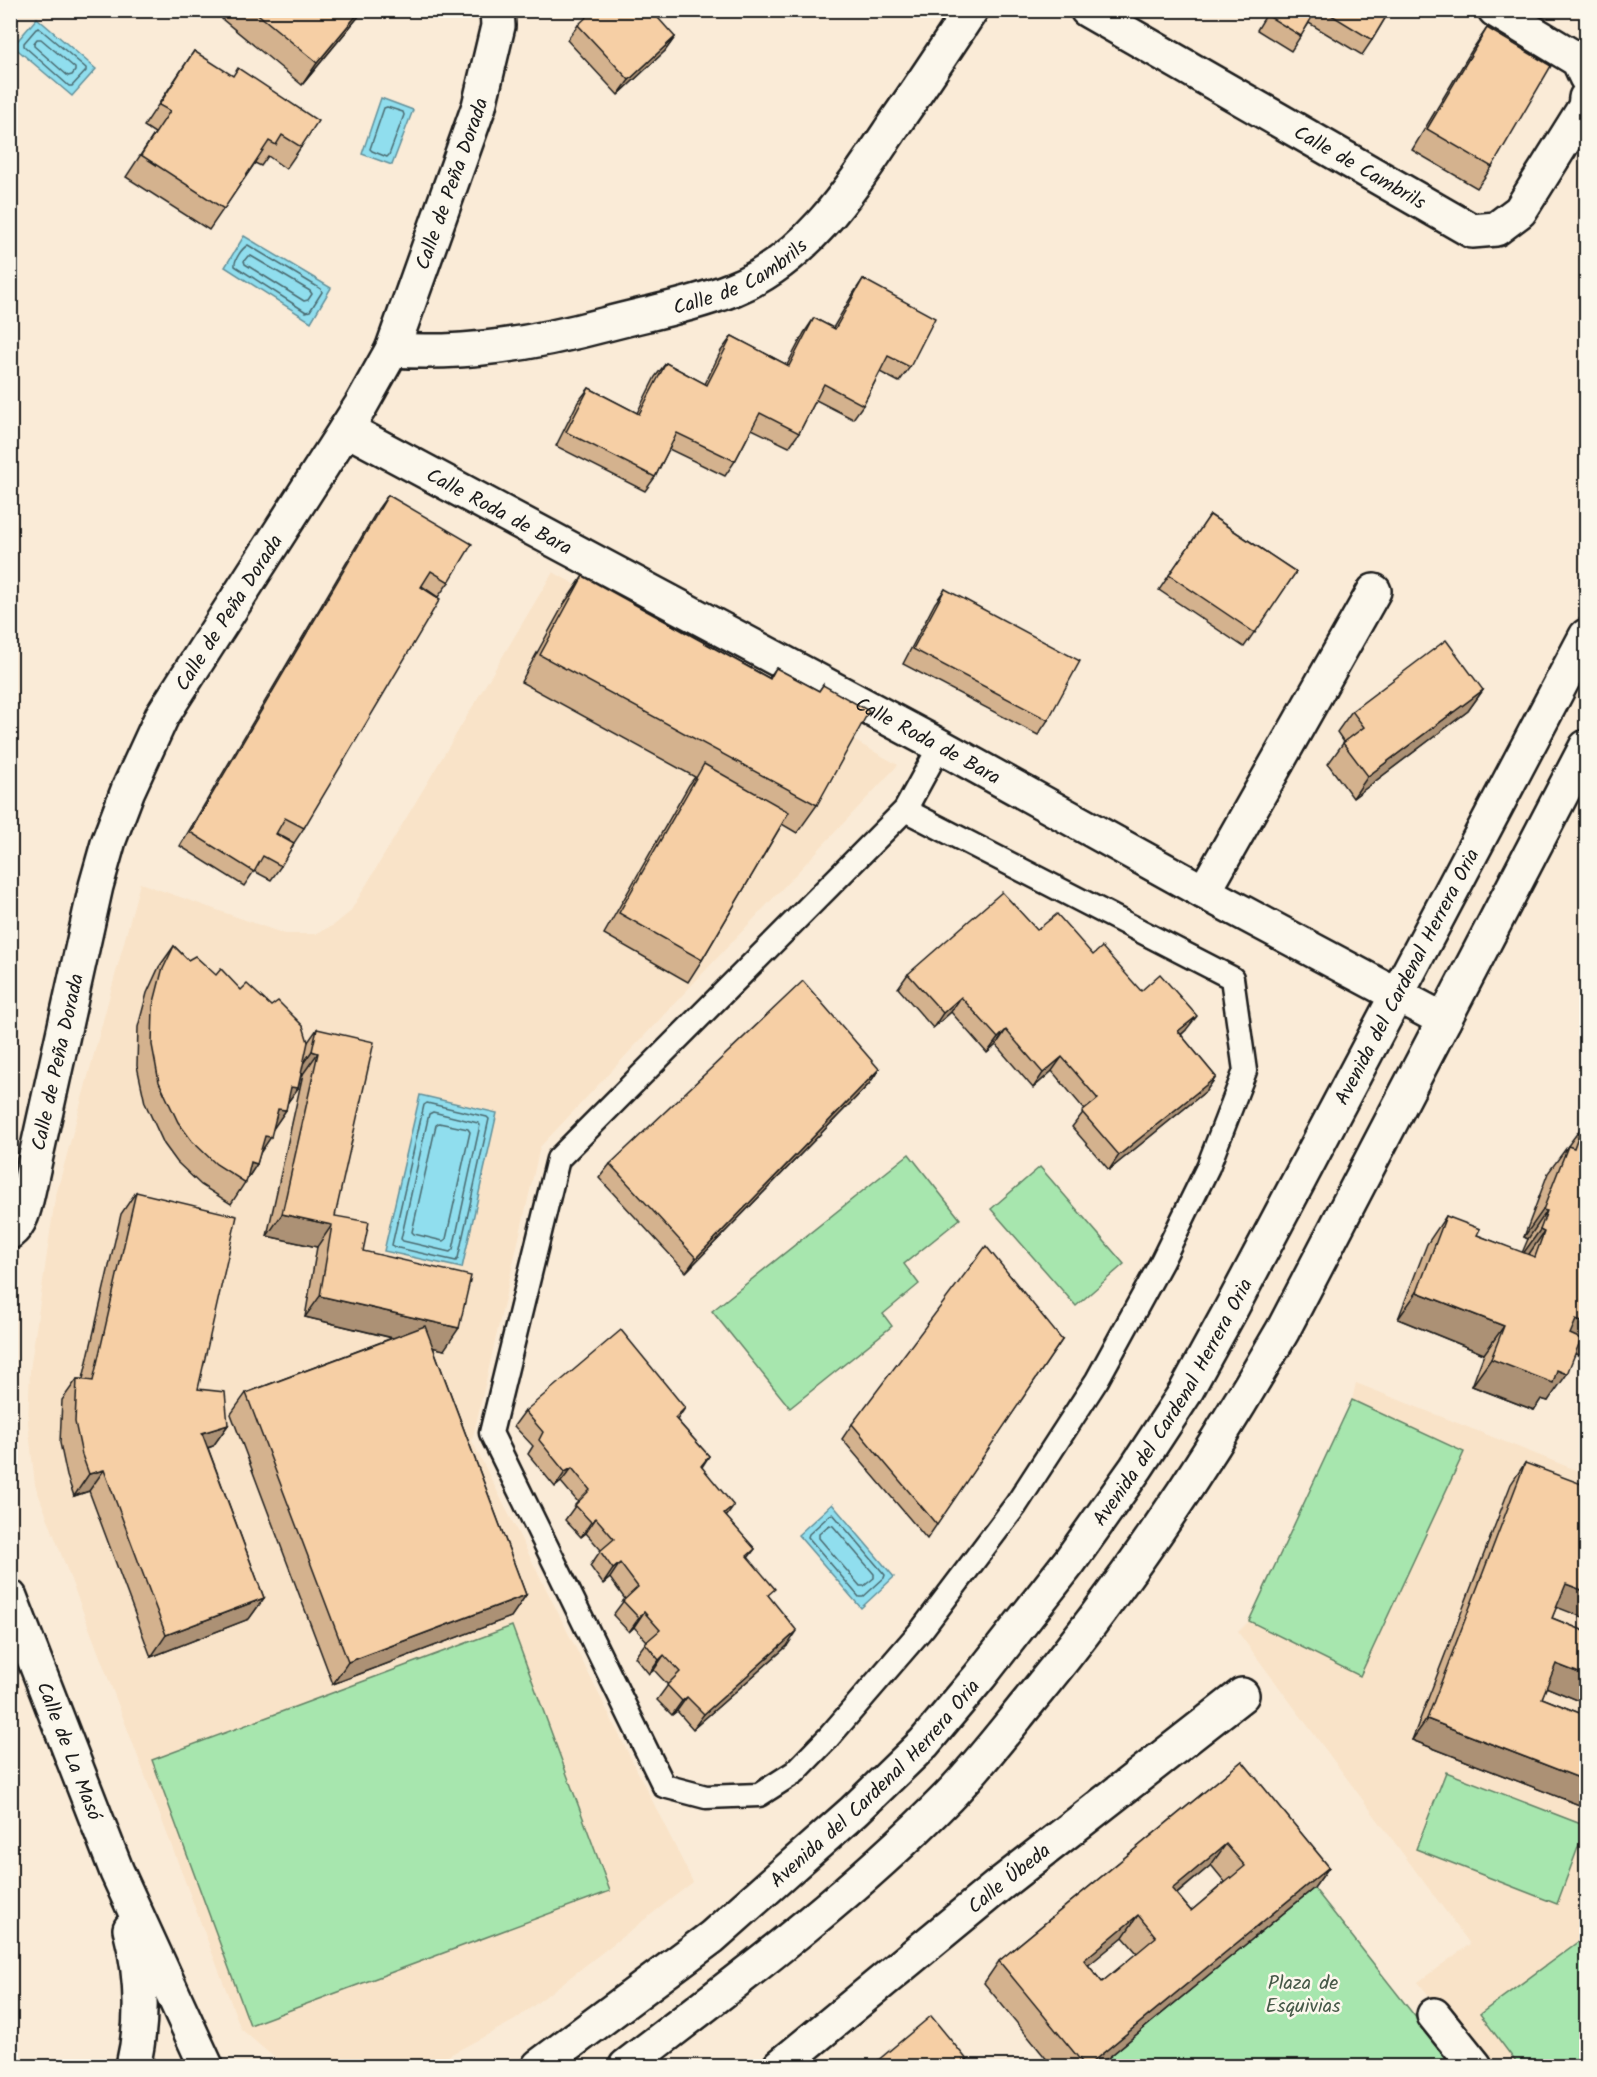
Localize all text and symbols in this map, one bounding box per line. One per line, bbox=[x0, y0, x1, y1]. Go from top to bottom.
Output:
street label: Calle de Peña Dorada bbox=[408, 95, 498, 275]
street label: Calle de Cambrils bbox=[1287, 118, 1432, 219]
street label: Calle de Cambrils bbox=[670, 232, 816, 325]
street label: Calle Roda de Bara bbox=[420, 461, 577, 565]
street label: Calle de Peña Dorada bbox=[168, 529, 292, 698]
street label: Calle Roda de Bara bbox=[849, 689, 1006, 794]
street label: Avenida del Cardenal Herrera Oria bbox=[1327, 843, 1489, 1111]
street label: Calle de Peña Dorada bbox=[24, 971, 94, 1154]
street label: Avenida del Cardenal Herrera Oria bbox=[1085, 1273, 1262, 1534]
street label: Avenida del Cardenal Herrera Oria bbox=[763, 1673, 989, 1897]
street label: Calle de La Masó bbox=[27, 1678, 110, 1826]
street label: Calle Úbeda bbox=[961, 1836, 1059, 1923]
park label: Plaza de Esquivias bbox=[1265, 1968, 1341, 2023]

